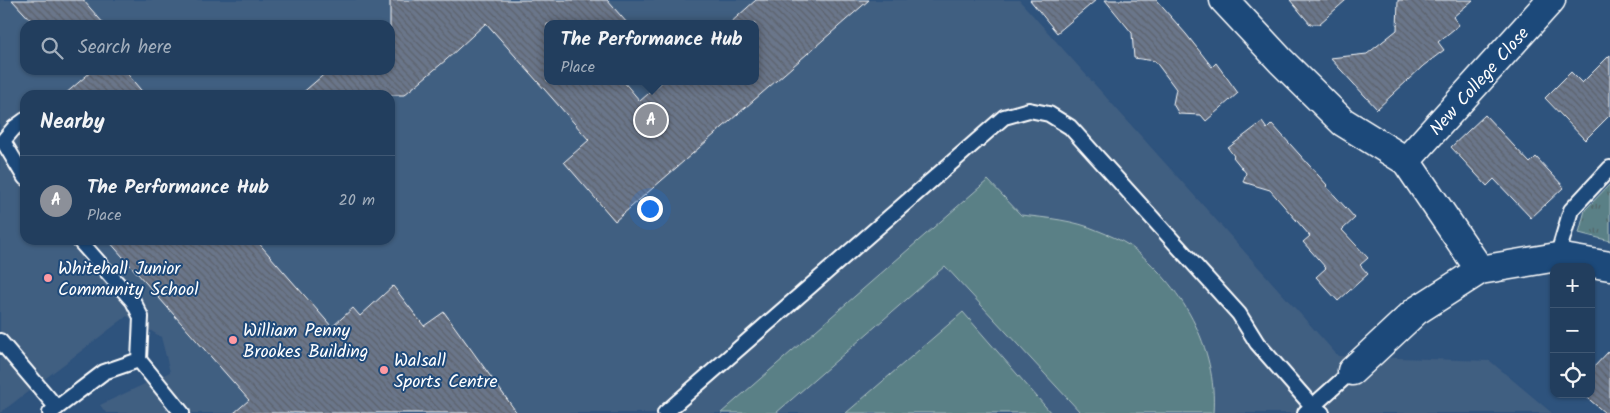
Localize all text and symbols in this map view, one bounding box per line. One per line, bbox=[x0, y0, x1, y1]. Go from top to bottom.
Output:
search box bbox=[20, 20, 395, 75]
popup bbox=[544, 20, 759, 85]
street label: New College Close bbox=[1423, 21, 1537, 143]
text: The Performance Hub bbox=[560, 25, 743, 55]
text: Search here bbox=[78, 33, 172, 63]
icon: search bbox=[38, 34, 66, 62]
text: Place bbox=[560, 55, 595, 80]
pin: A bbox=[635, 101, 667, 139]
text: Nearby bbox=[40, 106, 105, 139]
text: The Performance Hub bbox=[87, 173, 269, 203]
text: A bbox=[51, 188, 61, 213]
text: 20 m bbox=[339, 188, 375, 213]
your location bbox=[637, 196, 663, 222]
text: Place bbox=[87, 203, 121, 228]
place label: Whitehall Junior Community School bbox=[58, 255, 199, 305]
map controls bbox=[1550, 263, 1595, 398]
button: + bbox=[1550, 263, 1595, 308]
marker: Whitehall Junior Community School bbox=[42, 272, 54, 284]
button: − bbox=[1550, 308, 1595, 353]
place label: William Penny Brookes Building bbox=[243, 317, 368, 367]
marker: William Penny Brookes Building bbox=[227, 334, 239, 346]
place label: Walsall Sports Centre bbox=[394, 347, 498, 397]
button: locate bbox=[1550, 353, 1595, 398]
marker: Walsall Sports Centre bbox=[378, 364, 390, 376]

